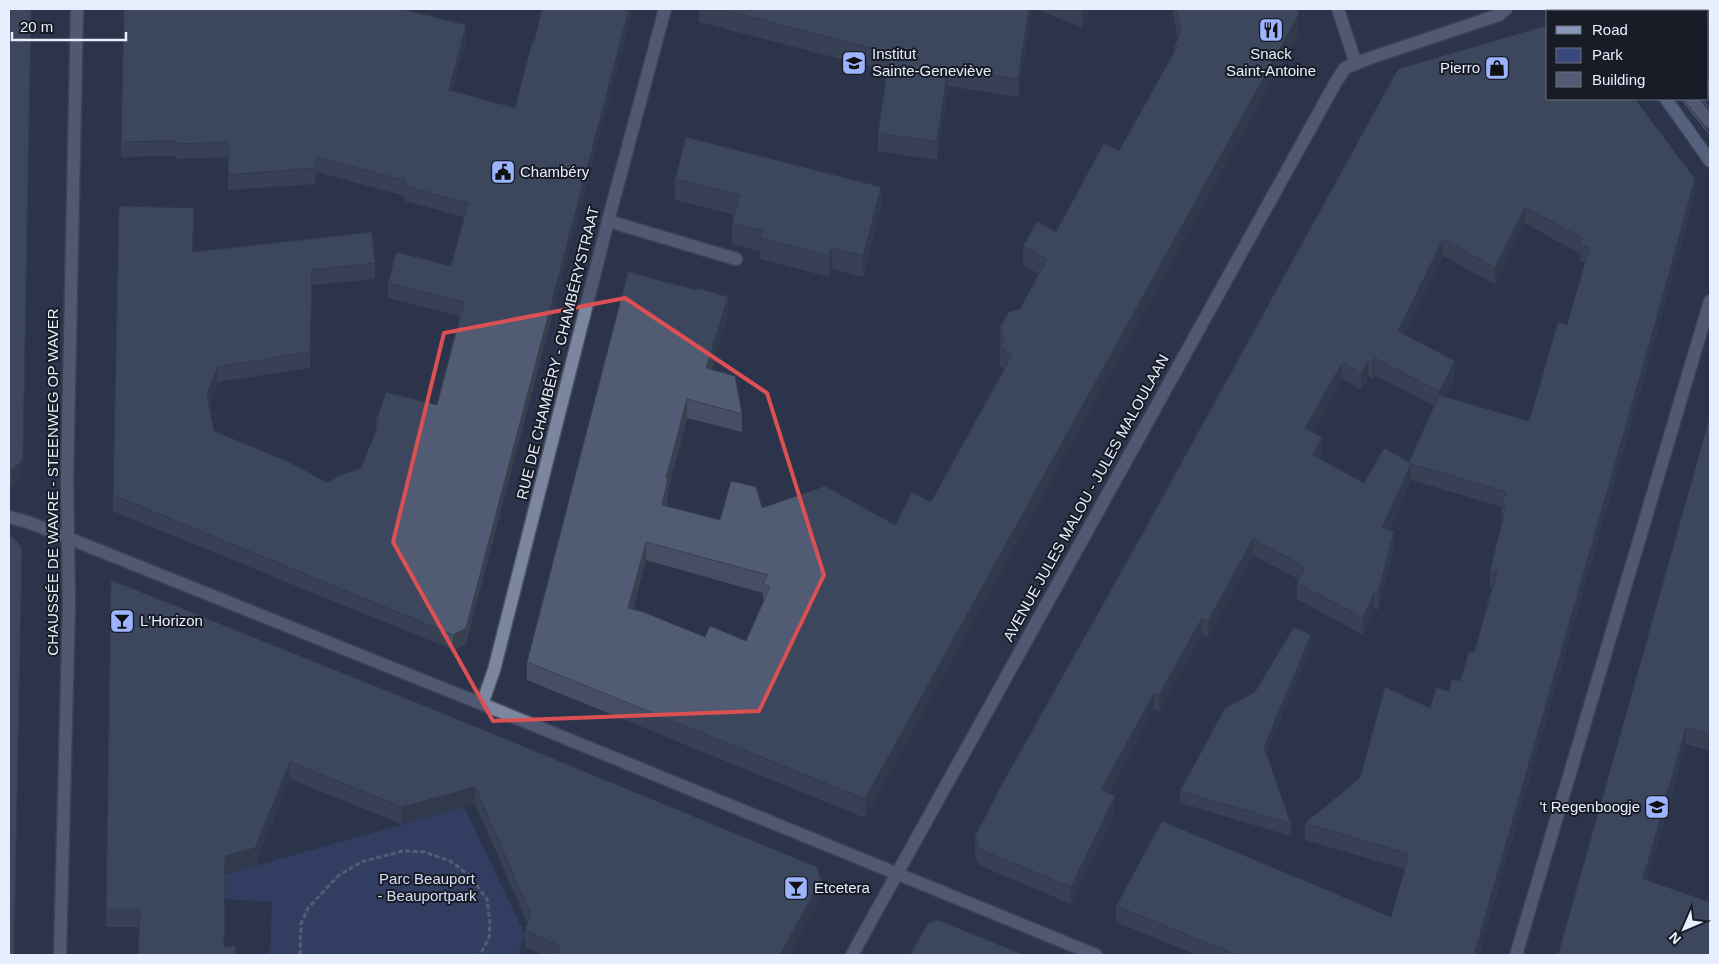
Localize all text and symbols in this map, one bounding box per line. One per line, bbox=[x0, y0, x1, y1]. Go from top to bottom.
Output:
scale bar bbox=[12, 10, 126, 42]
legend bbox=[1546, 10, 1709, 100]
restaurant icon: Snack Saint-Antoine bbox=[1258, 17, 1284, 43]
text: 20 m bbox=[20, 18, 53, 35]
text: Road bbox=[1592, 21, 1628, 38]
place label: Institut Sainte-Geneviève bbox=[872, 45, 991, 79]
place label: Snack Saint-Antoine bbox=[1226, 45, 1316, 79]
text: Park bbox=[1592, 46, 1623, 63]
school or university icon: Institut Sainte-Geneviève bbox=[841, 50, 867, 76]
shop icon: Pierro bbox=[1484, 55, 1510, 81]
place label: Pierro bbox=[1440, 59, 1480, 76]
text: Building bbox=[1592, 71, 1645, 88]
public building icon: Chambéry bbox=[490, 159, 516, 185]
place label: Chambéry bbox=[520, 163, 590, 180]
street label: RUE DE CHAMBÉRY - CHAMBÉRYSTRAAT bbox=[513, 205, 602, 501]
street label: CHAUSSÉE DE WAVRE - STEENWEG OP WAVER bbox=[44, 308, 61, 656]
street label: AVENUE JULES MALOU - JULES MALOULAAN bbox=[999, 351, 1172, 644]
bar icon: L'Horizon bbox=[109, 608, 135, 634]
place label: L'Horizon bbox=[140, 612, 203, 629]
school or university icon: 't Regenboogje bbox=[1644, 794, 1670, 820]
place label: 't Regenboogje bbox=[1540, 798, 1640, 815]
park label: Parc Beauport - Beauportpark bbox=[377, 870, 477, 904]
bar icon: Etcetera bbox=[783, 875, 809, 901]
place label: Etcetera bbox=[814, 879, 871, 896]
north arrow bbox=[1659, 904, 1709, 954]
text: N bbox=[1666, 929, 1684, 947]

